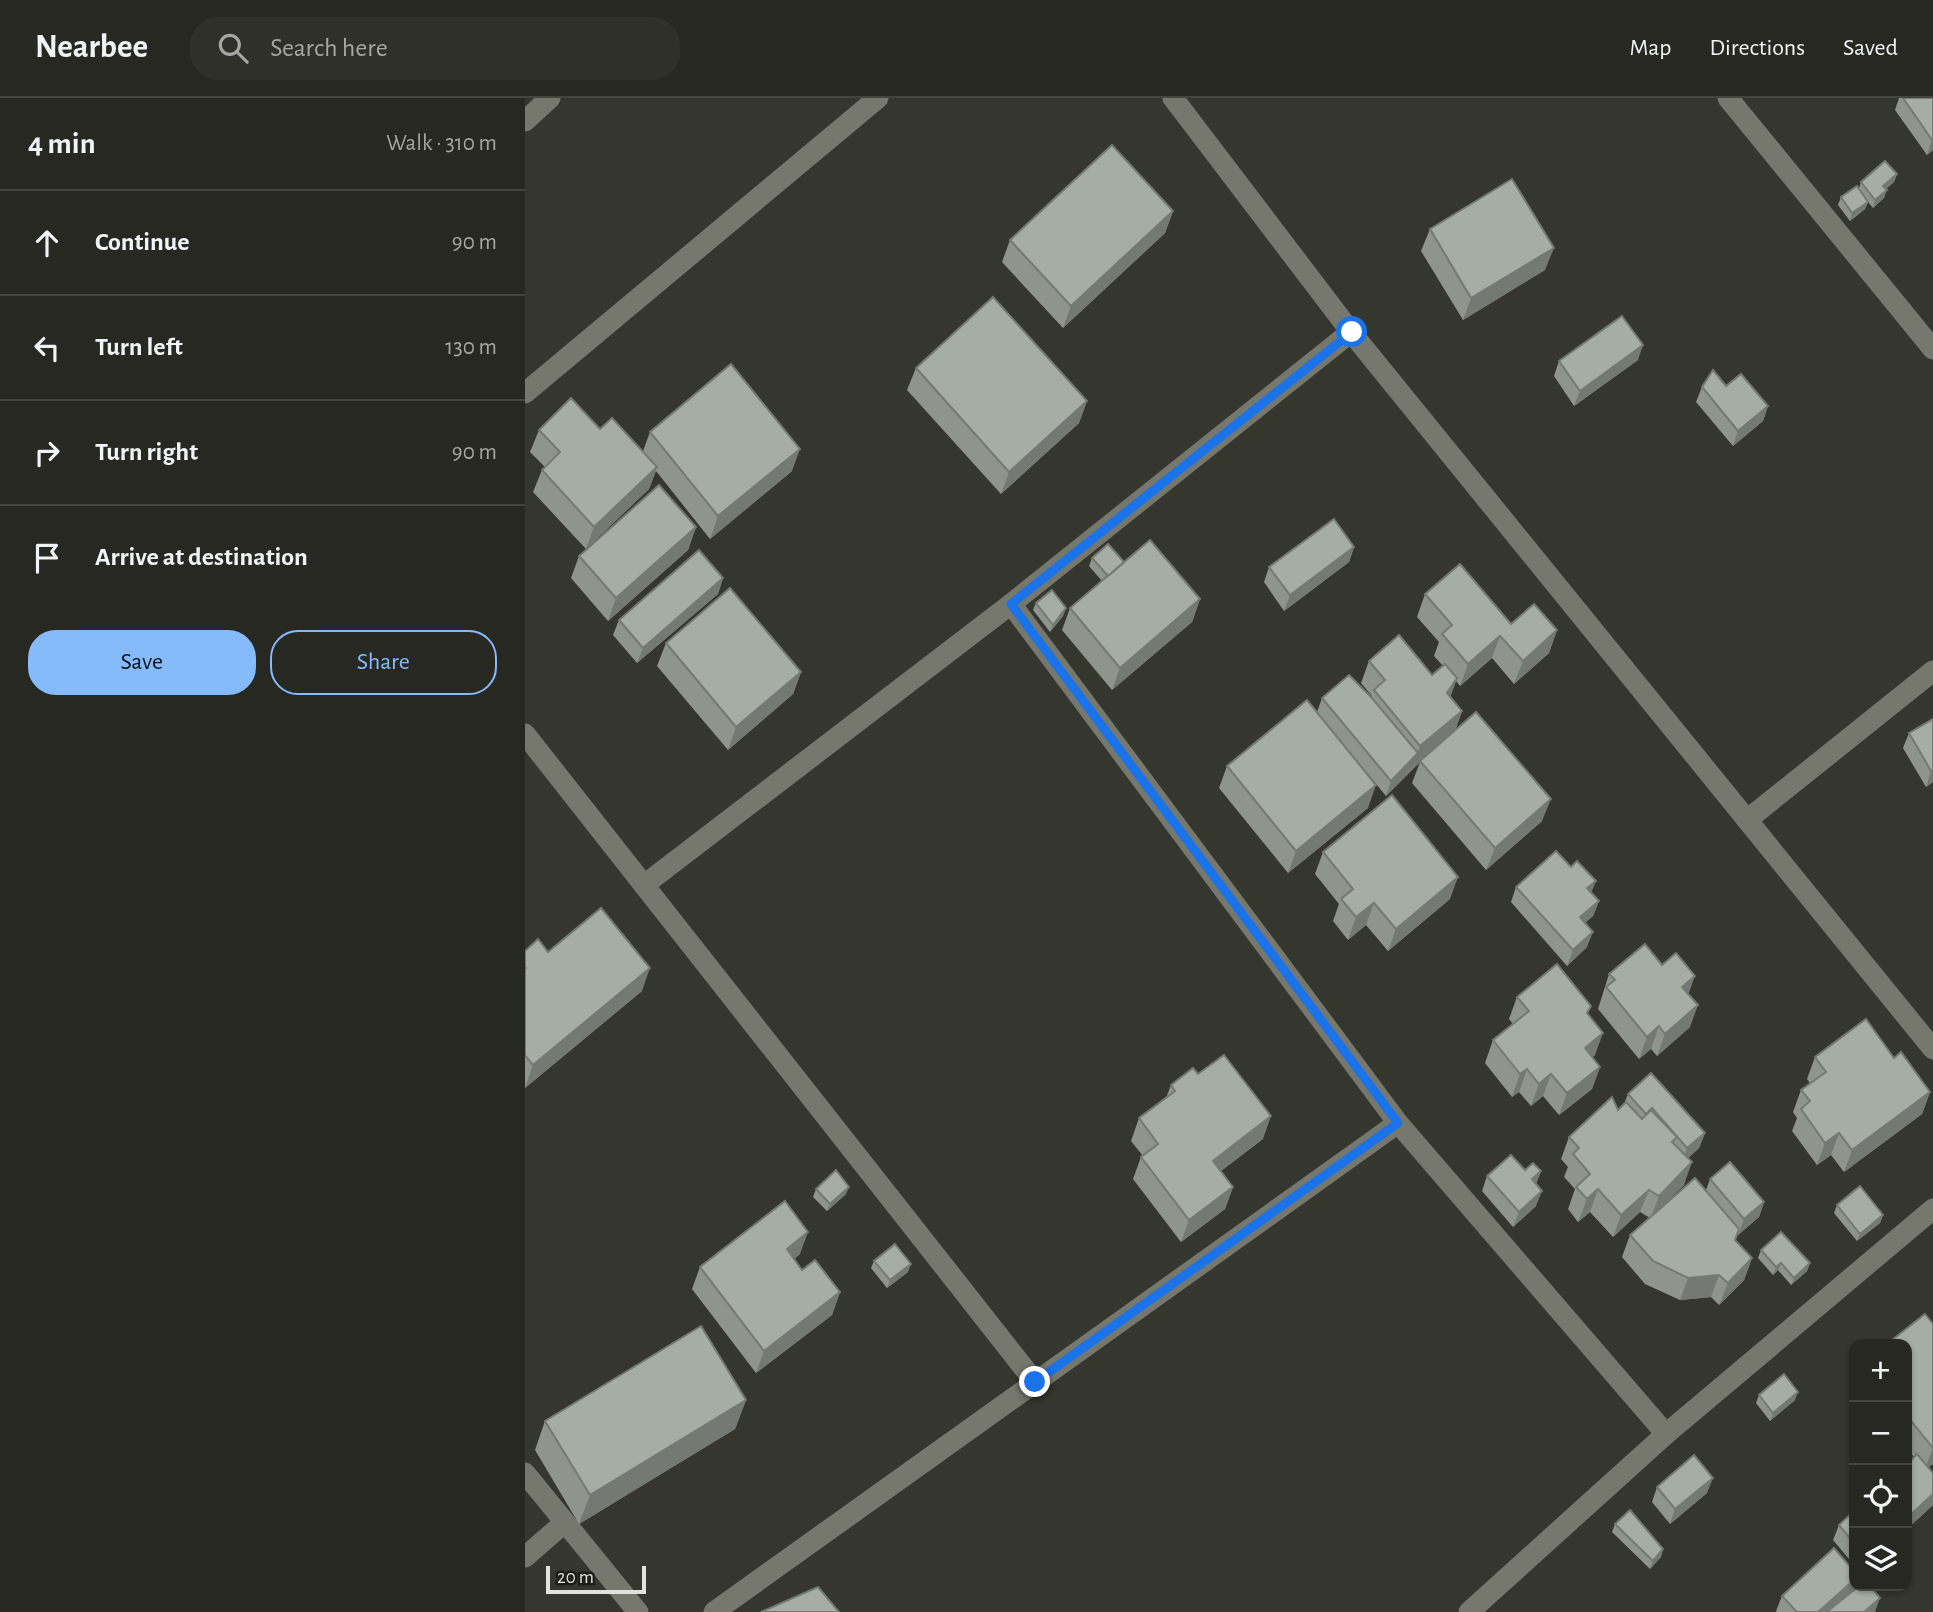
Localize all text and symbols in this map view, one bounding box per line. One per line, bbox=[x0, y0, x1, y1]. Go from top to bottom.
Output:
search box bbox=[190, 17, 680, 80]
icon: search bbox=[214, 29, 252, 67]
text: Nearbee bbox=[35, 31, 148, 64]
text: Search here bbox=[270, 35, 388, 61]
text: Map bbox=[1629, 36, 1671, 60]
text: Directions bbox=[1709, 36, 1805, 60]
text: Saved bbox=[1843, 36, 1898, 60]
text: 4 min bbox=[28, 129, 96, 159]
text: Walk · 310 m bbox=[386, 132, 497, 155]
icon: ahead bbox=[28, 224, 66, 262]
text: Continue bbox=[95, 229, 190, 255]
text: 90 m bbox=[452, 231, 497, 254]
route start bbox=[1336, 316, 1367, 347]
icon: left bbox=[28, 329, 66, 367]
text: Turn left bbox=[95, 334, 183, 360]
text: 130 m bbox=[445, 336, 497, 359]
icon: right bbox=[28, 434, 66, 472]
text: Turn right bbox=[95, 439, 198, 465]
text: 90 m bbox=[452, 441, 497, 464]
icon: arrive bbox=[28, 539, 66, 577]
text: Arrive at destination bbox=[95, 544, 308, 570]
button: Save bbox=[28, 630, 256, 695]
button: Share bbox=[270, 630, 497, 695]
map controls bbox=[1849, 1339, 1912, 1591]
button: + bbox=[1849, 1339, 1912, 1402]
route end bbox=[1019, 1366, 1050, 1397]
button: − bbox=[1849, 1402, 1912, 1465]
button: locate bbox=[1849, 1465, 1912, 1528]
button: layers bbox=[1849, 1528, 1912, 1591]
scale bar bbox=[546, 1563, 646, 1595]
text: 20 m bbox=[557, 1568, 594, 1587]

